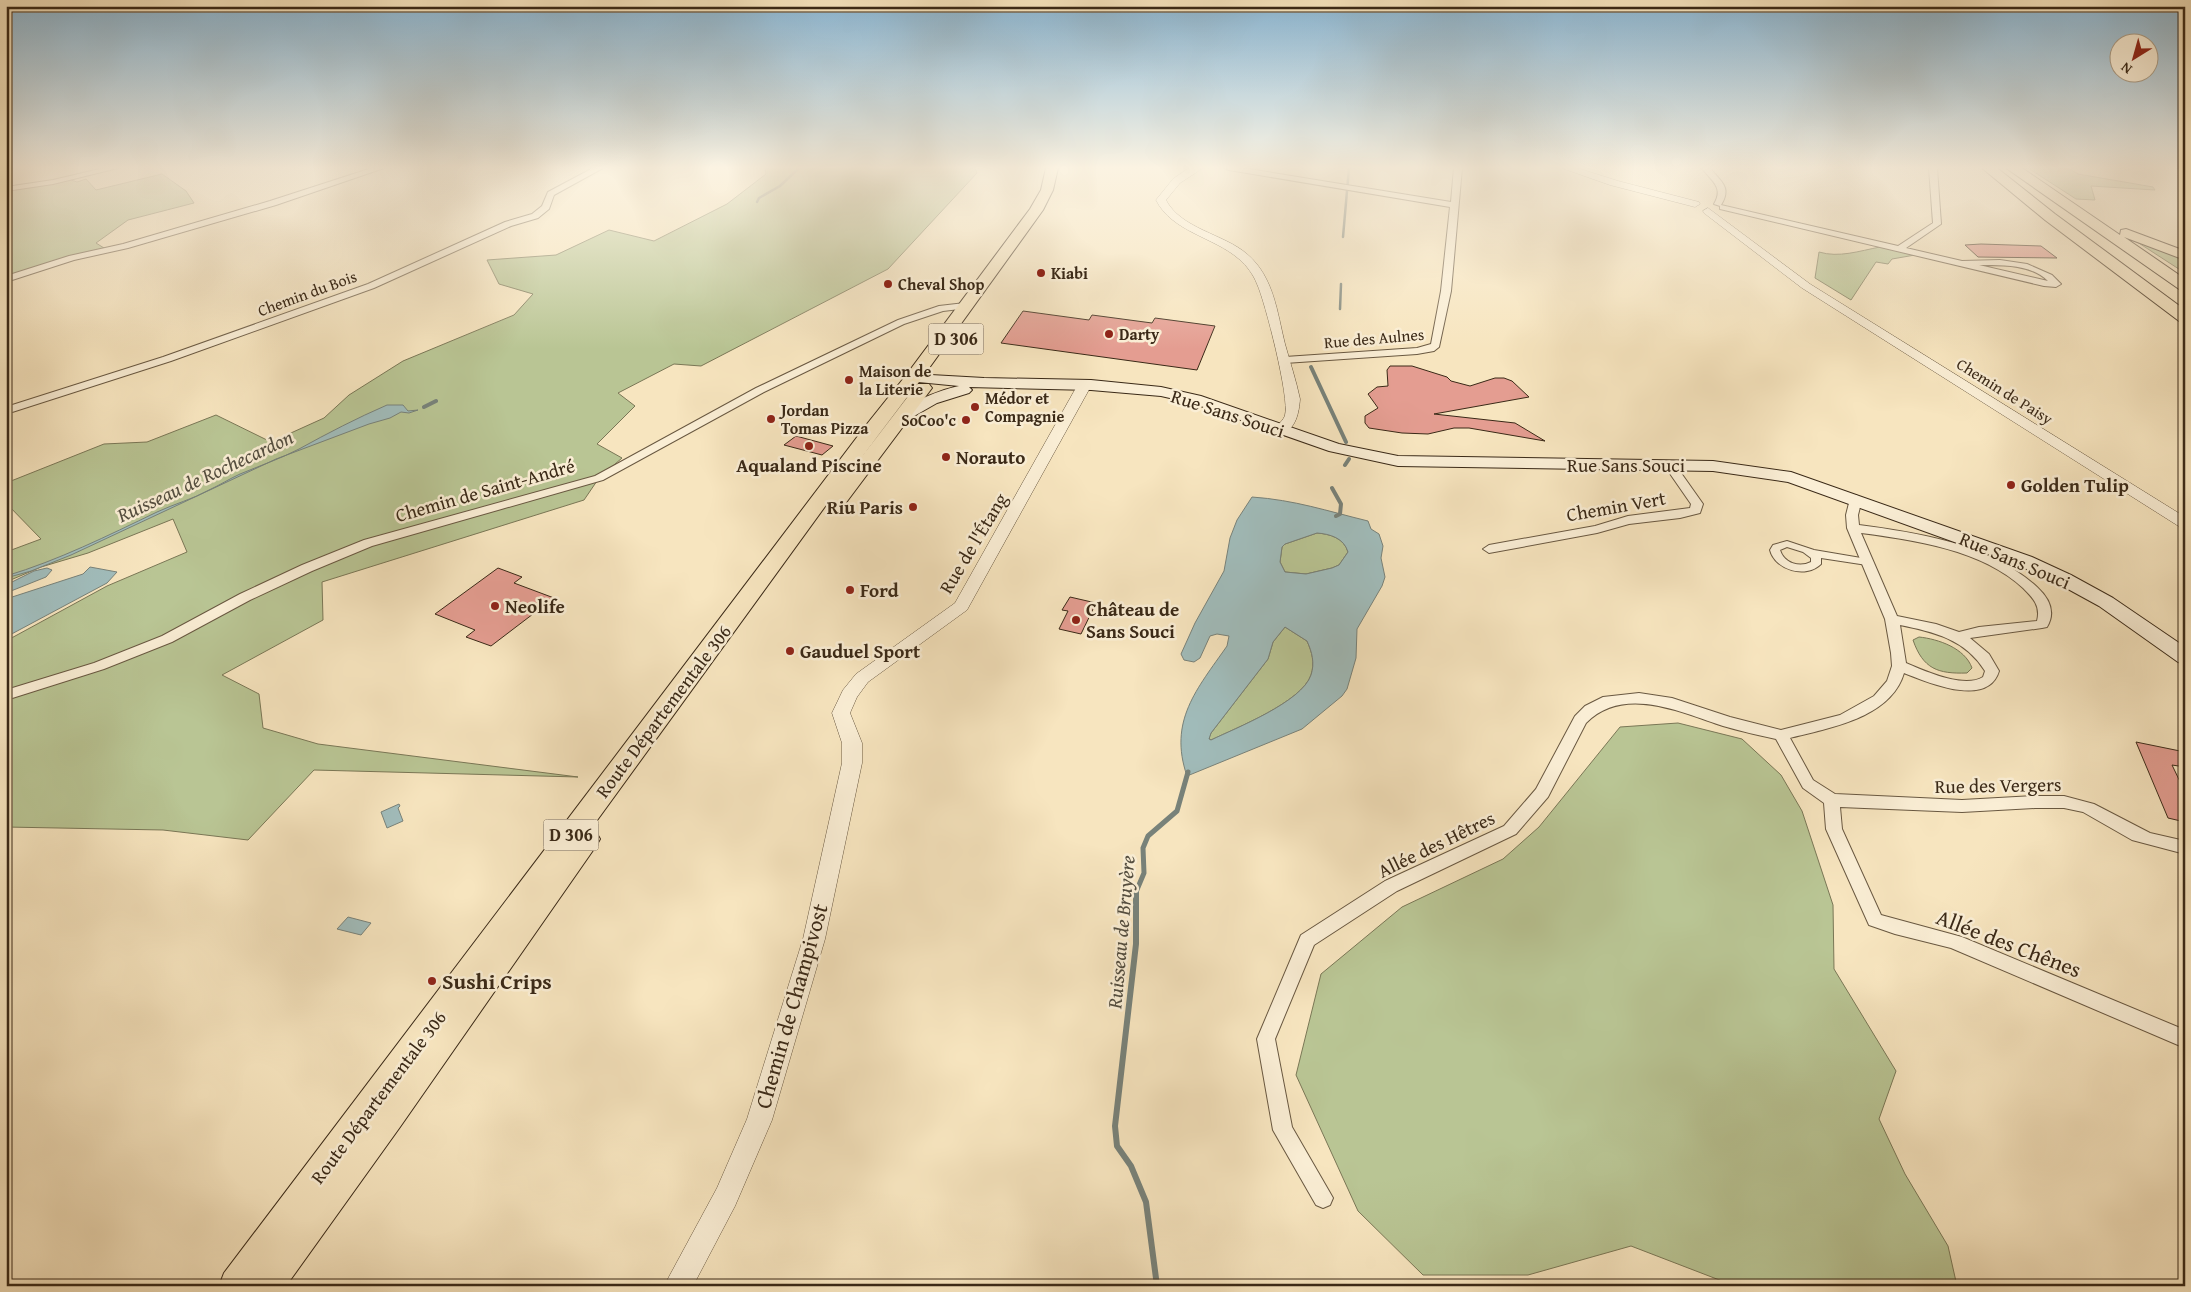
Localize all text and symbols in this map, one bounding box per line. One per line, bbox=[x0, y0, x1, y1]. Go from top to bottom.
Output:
north arrow bbox=[2108, 32, 2158, 82]
text: N bbox=[2116, 57, 2136, 79]
place label: Kiabi bbox=[1051, 261, 1088, 285]
street label: Chemin du Bois bbox=[254, 264, 360, 322]
marker: Kiabi bbox=[1035, 267, 1047, 279]
place label: Cheval Shop bbox=[898, 272, 984, 296]
marker: Cheval Shop bbox=[882, 278, 894, 290]
place label: Darty bbox=[1119, 322, 1160, 346]
street label: Rue des Aulnes bbox=[1323, 322, 1425, 354]
road number: D 306 bbox=[928, 324, 984, 354]
marker: Darty bbox=[1103, 328, 1115, 340]
street label: Chemin de Paisy bbox=[1952, 352, 2058, 430]
place label: Maison de la Literie bbox=[859, 359, 931, 401]
marker: Maison de la Literie bbox=[843, 374, 855, 386]
street label: Rue Sans Souci bbox=[1168, 381, 1288, 445]
place label: Médor et Compagnie bbox=[985, 386, 1064, 428]
place label: Jordan Tomas Pizza bbox=[778, 398, 869, 440]
marker: Médor et Compagnie bbox=[969, 401, 981, 413]
place label: SoCoo'c bbox=[901, 408, 957, 432]
marker: Jordan Tomas Pizza bbox=[765, 413, 777, 425]
marker: SoCoo'c bbox=[960, 414, 972, 426]
water label: Ruisseau de Rochecardon bbox=[111, 422, 298, 530]
marker: Aqualand Piscine bbox=[803, 440, 815, 452]
place label: Norauto bbox=[956, 443, 1025, 471]
street label: Chemin de Saint-André bbox=[392, 451, 578, 529]
place label: Aqualand Piscine bbox=[736, 451, 882, 479]
marker: Norauto bbox=[940, 451, 952, 463]
street label: Rue Sans Souci bbox=[1567, 451, 1685, 479]
place label: Golden Tulip bbox=[2021, 471, 2129, 499]
marker: Golden Tulip bbox=[2005, 479, 2017, 491]
street label: Chemin Vert bbox=[1564, 483, 1668, 529]
street label: Rue de l'Étang bbox=[932, 487, 1014, 599]
place label: Riu Paris bbox=[827, 493, 903, 521]
marker: Riu Paris bbox=[907, 501, 919, 513]
street label: Rue Sans Souci bbox=[1955, 524, 2075, 596]
place label: Ford bbox=[860, 576, 899, 604]
marker: Ford bbox=[844, 584, 856, 596]
place label: Neolife bbox=[505, 592, 565, 620]
place label: Château de Sans Souci bbox=[1086, 595, 1179, 645]
marker: Neolife bbox=[489, 600, 501, 612]
marker: Château de Sans Souci bbox=[1070, 614, 1082, 626]
street label: Route Départementale 306 bbox=[588, 619, 738, 803]
place label: Gauduel Sport bbox=[800, 637, 921, 665]
marker: Gauduel Sport bbox=[784, 645, 796, 657]
street label: Rue des Vergers bbox=[1934, 770, 2062, 800]
street label: Allée des Hêtres bbox=[1373, 804, 1499, 884]
road number: D 306 bbox=[544, 820, 598, 850]
water label: Ruisseau de Bruyère bbox=[1099, 854, 1142, 1011]
street label: Chemin de Champivost bbox=[746, 900, 836, 1112]
street label: Allée des Chênes bbox=[1932, 901, 2086, 985]
place label: Sushi Crips bbox=[442, 965, 552, 997]
marker: Sushi Crips bbox=[426, 975, 438, 987]
street label: Route Départementale 306 bbox=[303, 1005, 453, 1189]

